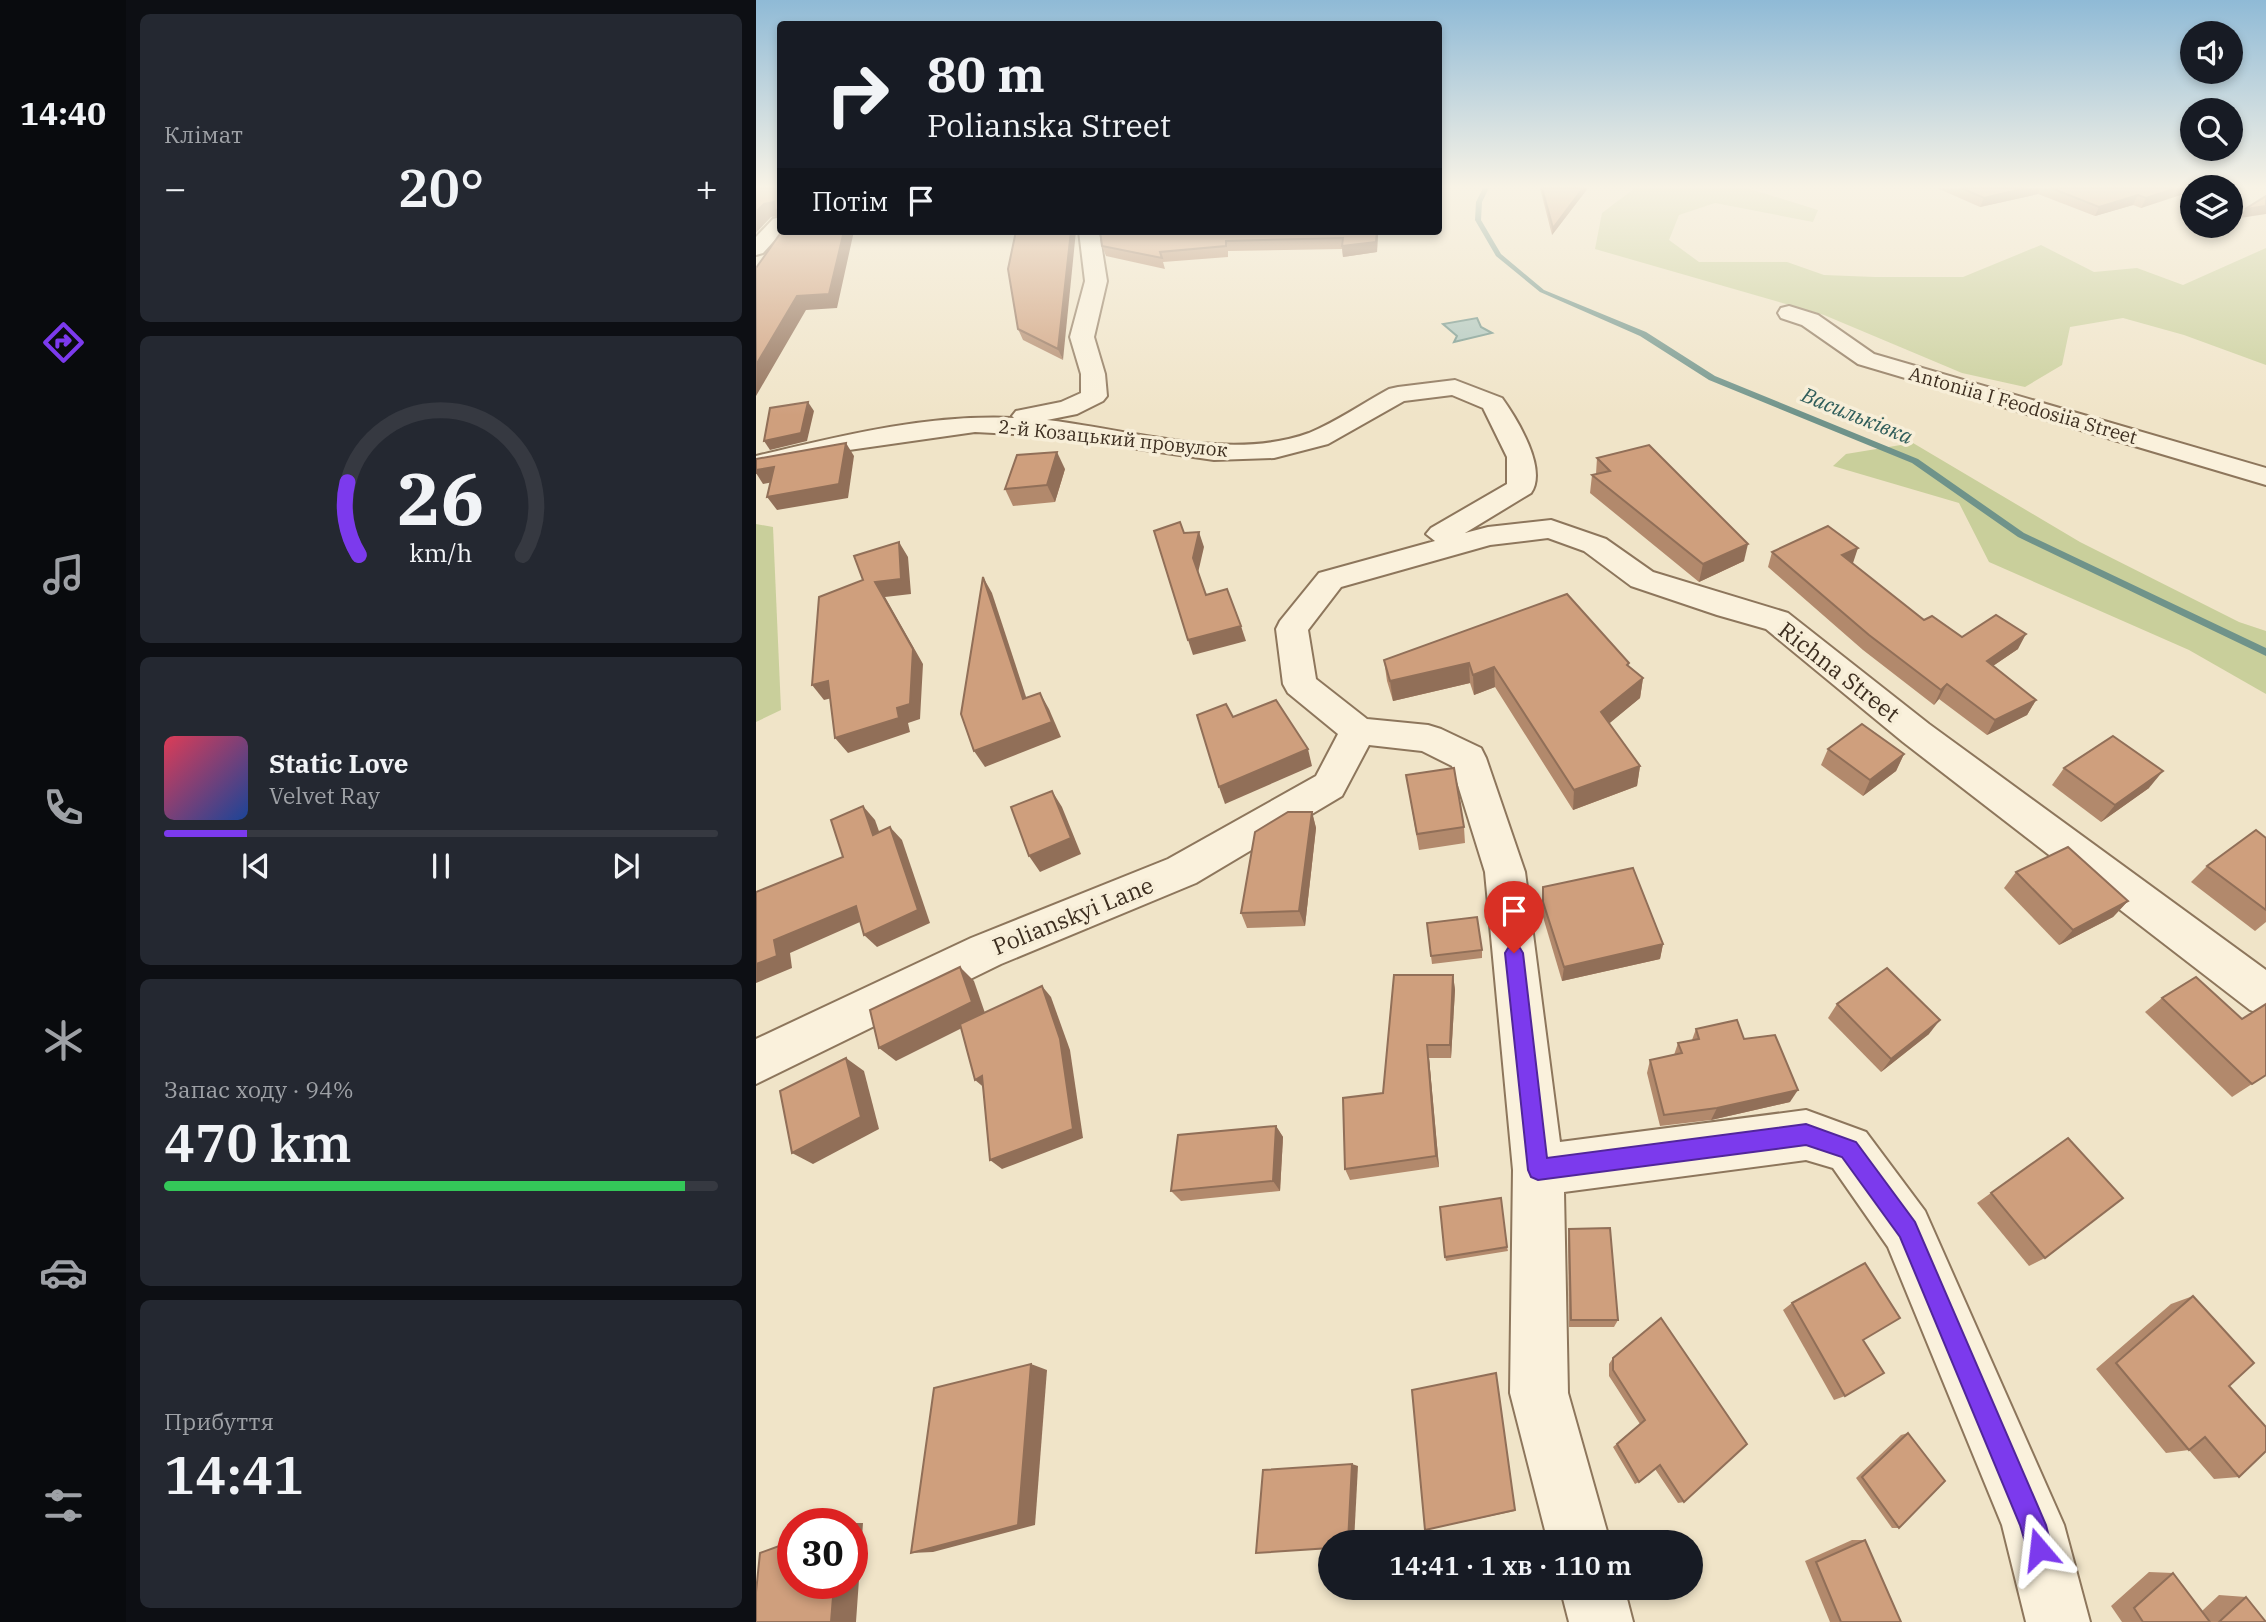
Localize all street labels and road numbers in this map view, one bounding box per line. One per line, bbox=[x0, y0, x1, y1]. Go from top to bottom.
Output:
street label: Antoniia I Feodosiia Street bbox=[1906, 361, 2140, 449]
street label: 2-й Козацький провулок bbox=[997, 414, 1229, 462]
street label: Richna Street bbox=[1773, 614, 1906, 728]
street label: Polianskyi Lane bbox=[988, 869, 1158, 961]

